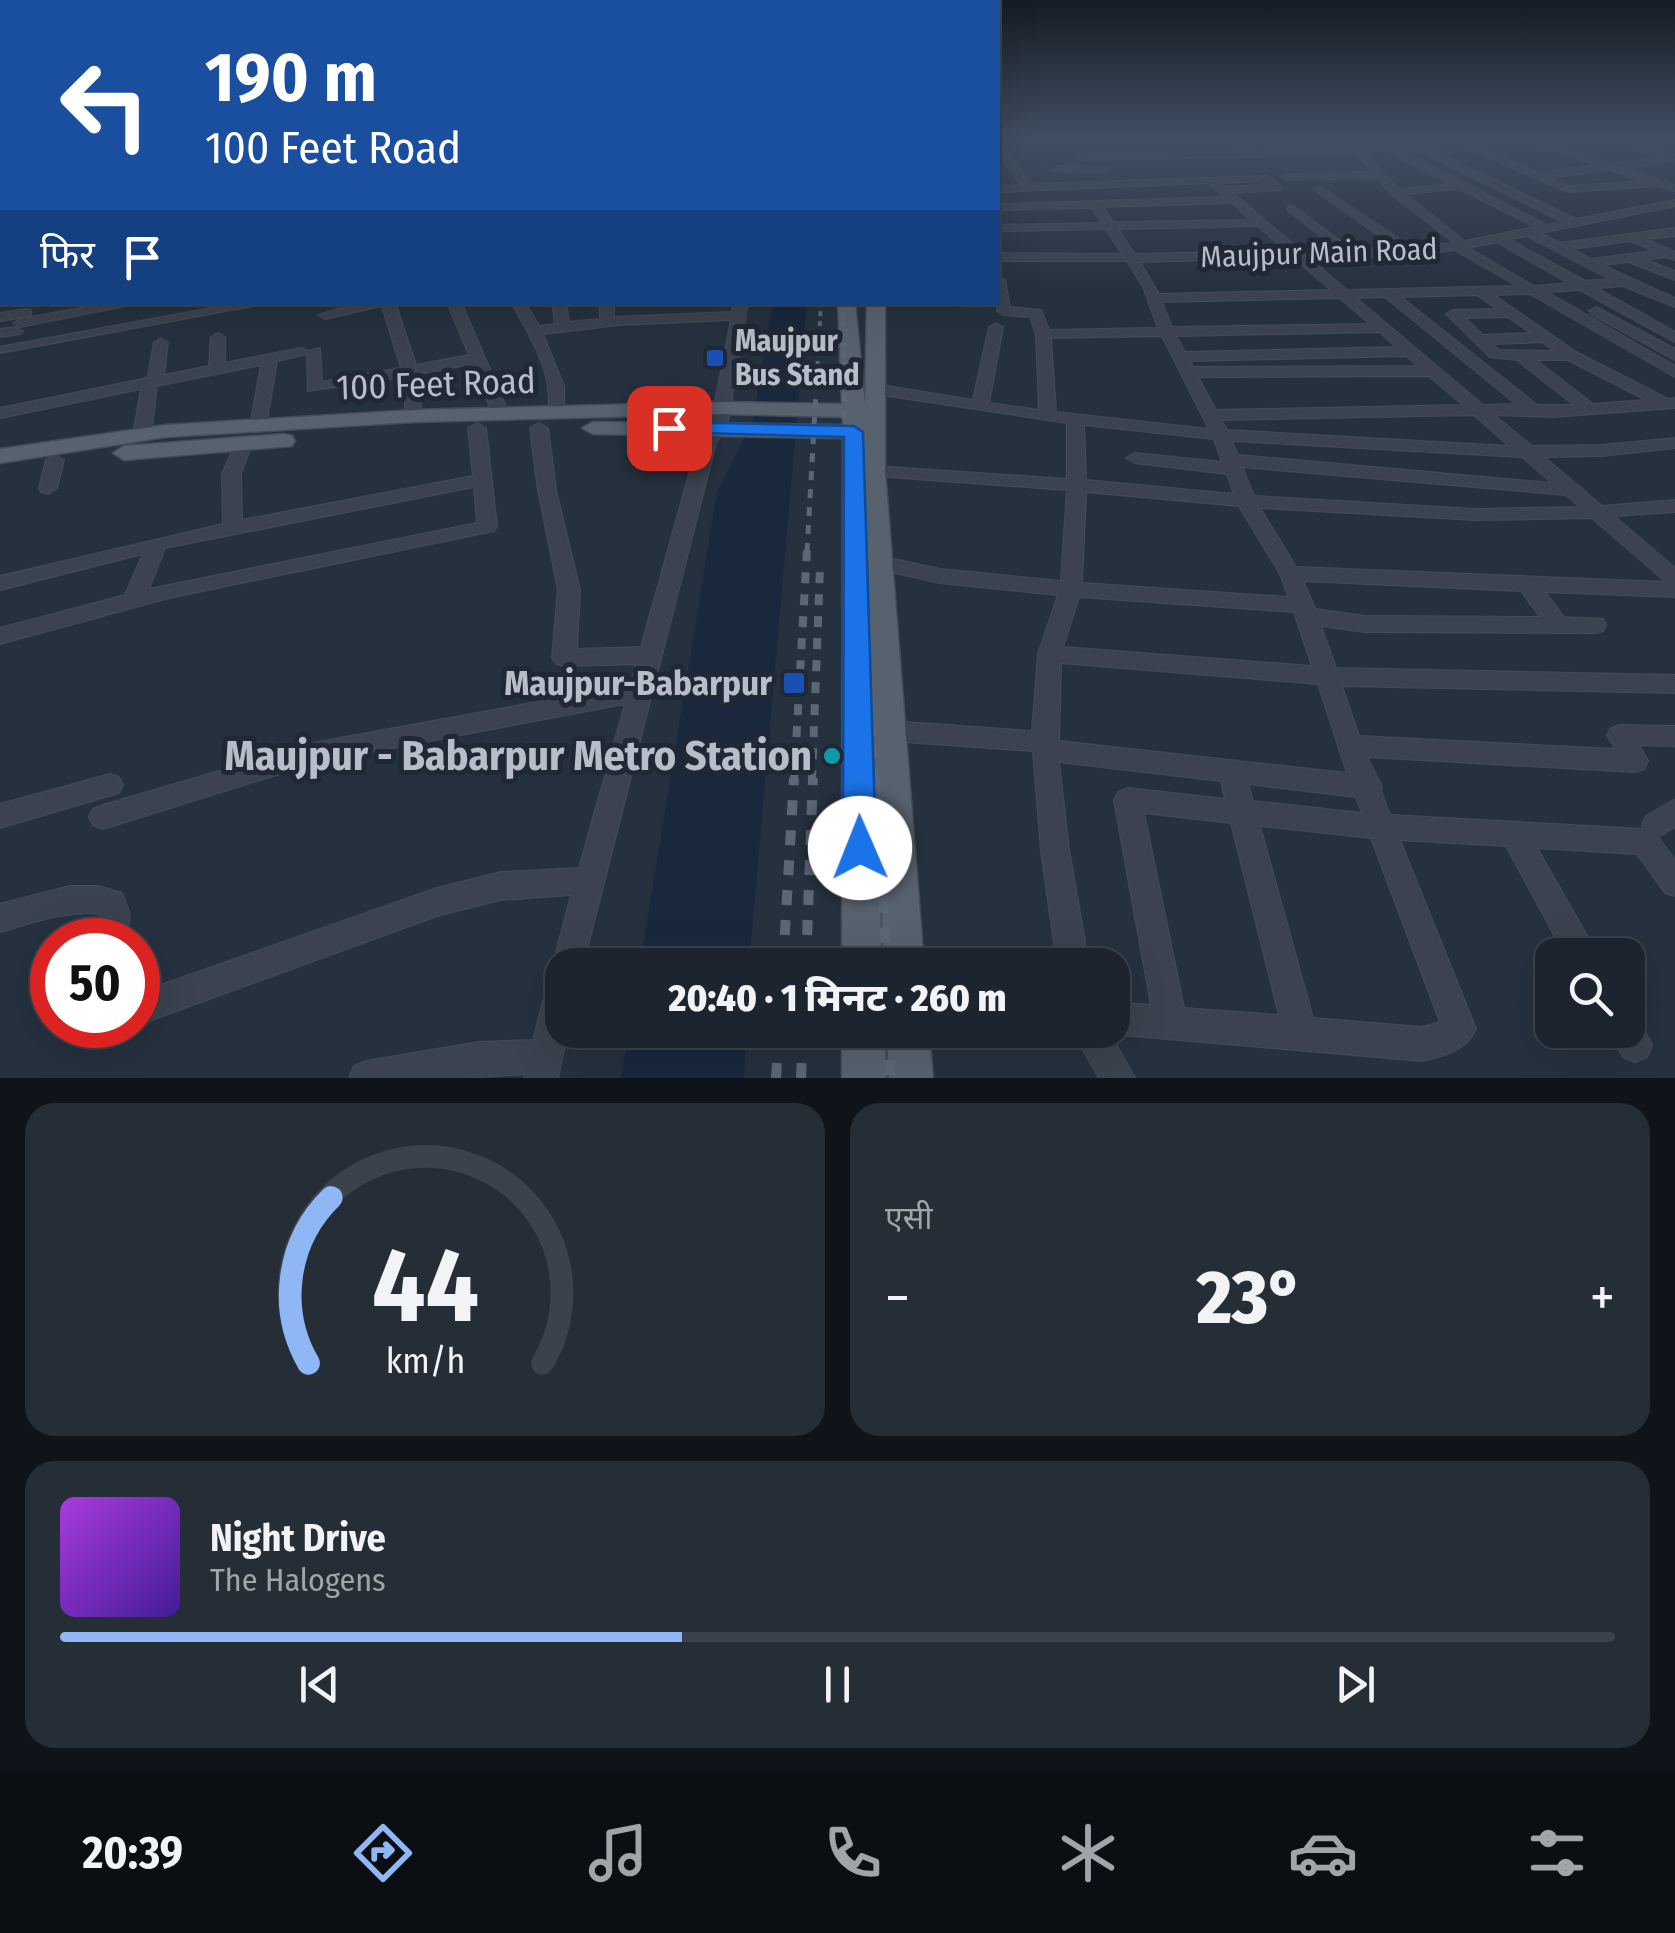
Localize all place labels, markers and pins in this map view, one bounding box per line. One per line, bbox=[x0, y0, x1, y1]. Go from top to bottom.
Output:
place label: Maujpur Bus Stand bbox=[735, 323, 860, 393]
marker: Maujpur Bus Stand bbox=[704, 347, 726, 369]
pin bbox=[627, 386, 712, 471]
place label: Maujpur-Babarpur bbox=[504, 662, 772, 704]
marker: Maujpur-Babarpur bbox=[781, 670, 807, 696]
place label: Maujpur - Babarpur Metro Station bbox=[224, 731, 812, 781]
marker: Maujpur - Babarpur Metro Station bbox=[821, 745, 843, 767]

